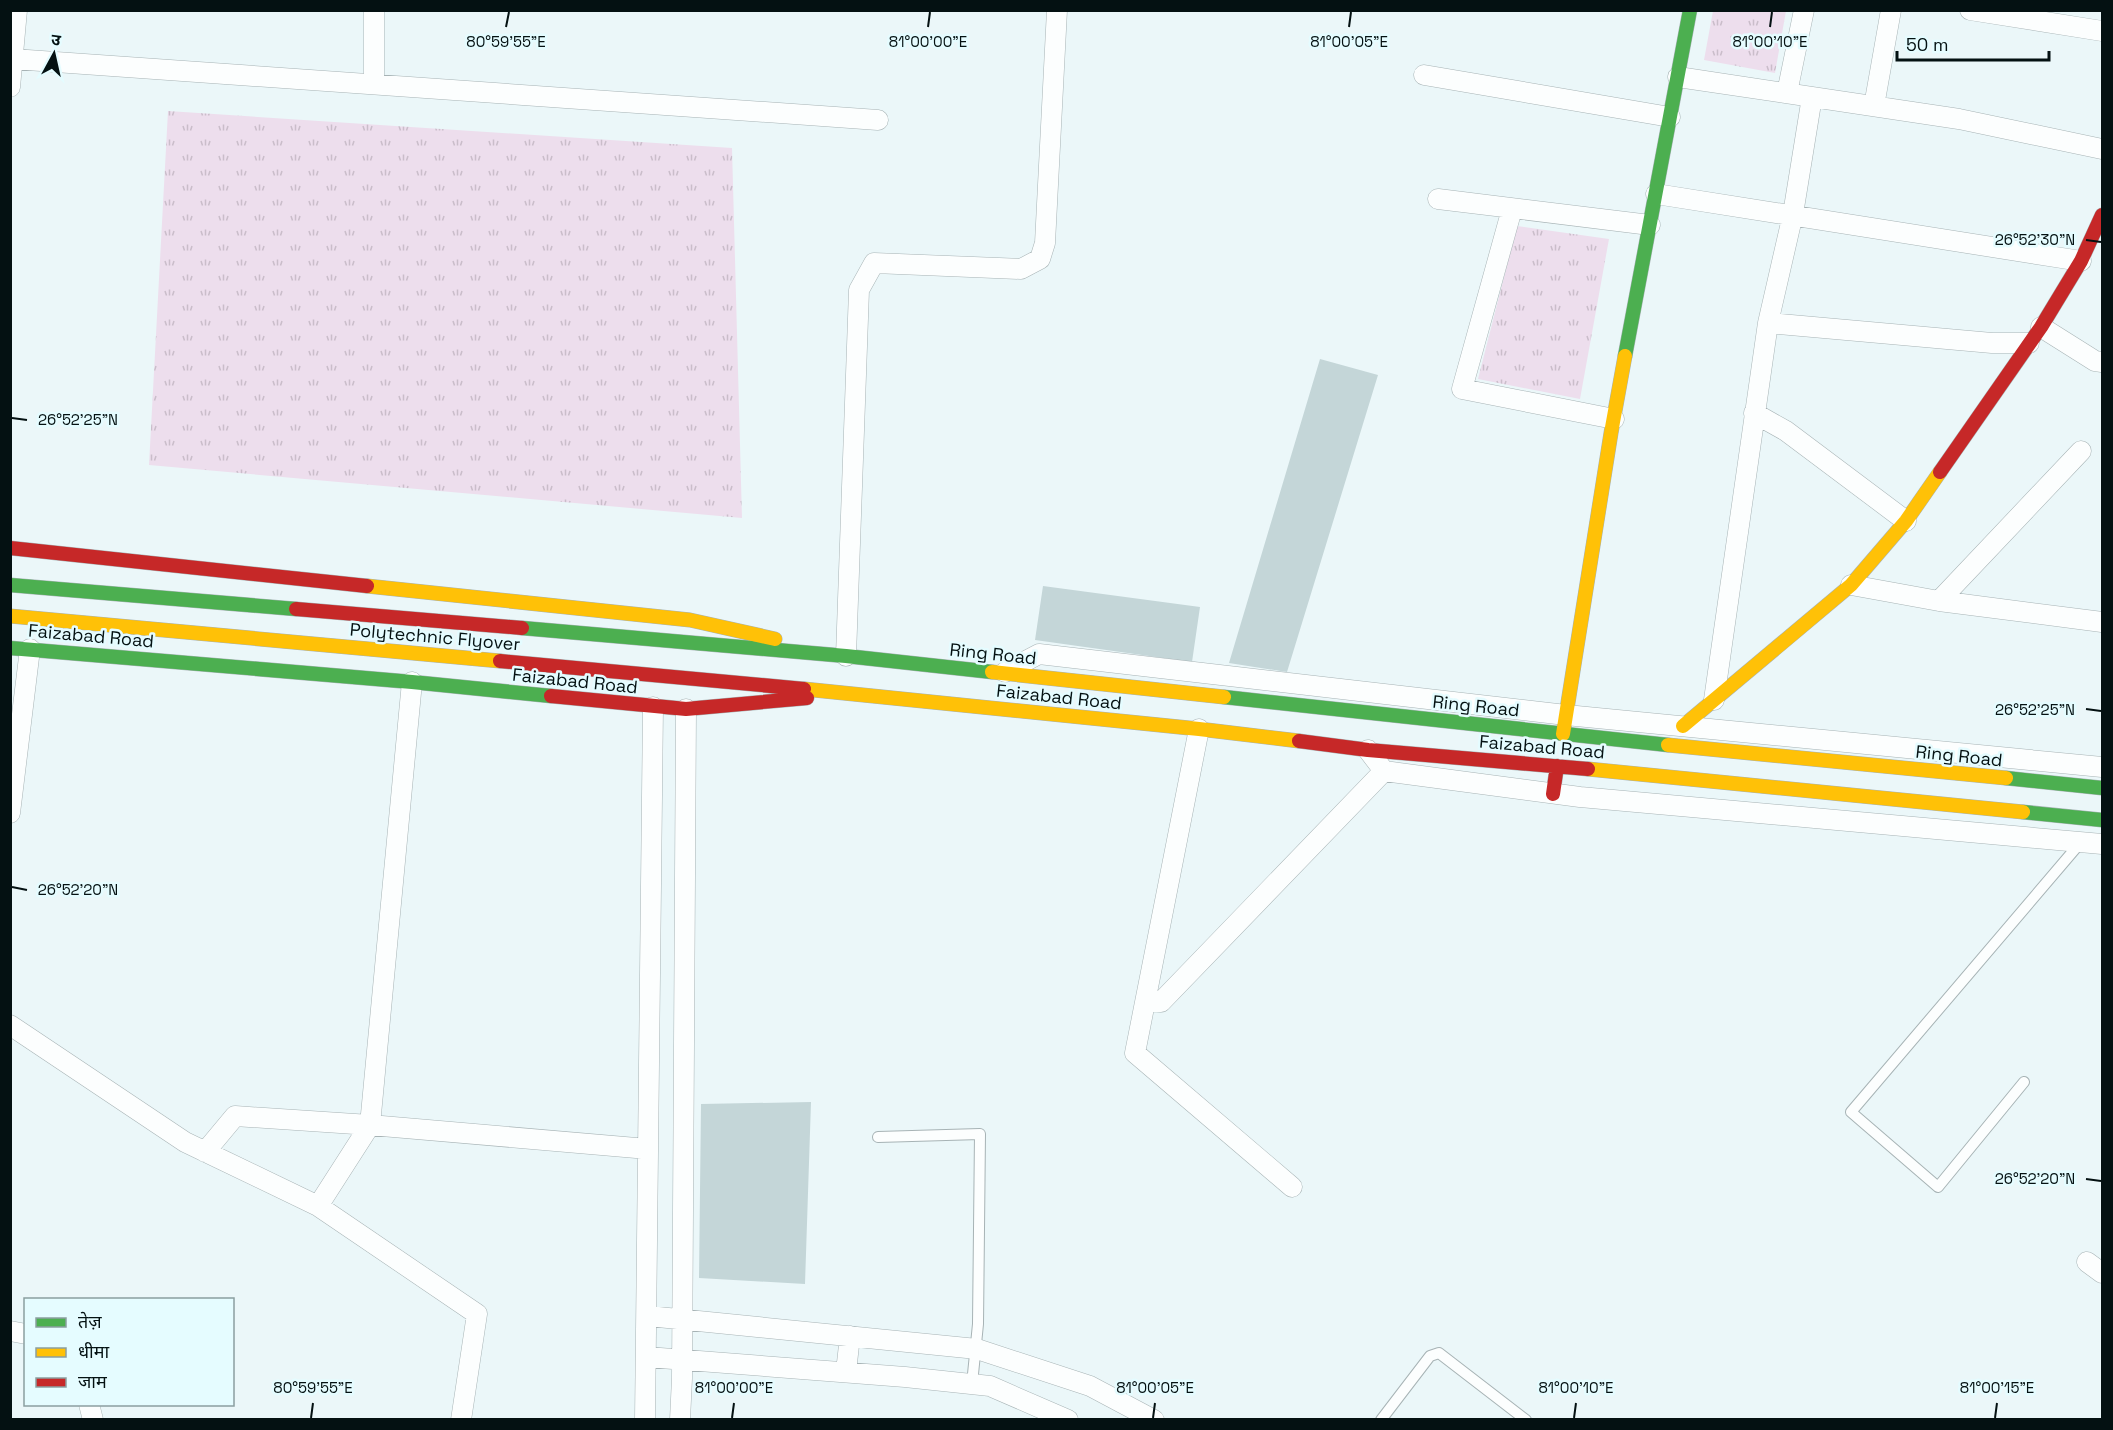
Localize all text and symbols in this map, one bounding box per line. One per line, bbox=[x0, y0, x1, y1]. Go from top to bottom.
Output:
north arrow bbox=[24, 24, 84, 84]
scale bar bbox=[1897, 24, 2048, 62]
text: उ bbox=[50, 29, 63, 51]
text: 80°59'55"E bbox=[466, 32, 546, 51]
text: 81°00'00"E bbox=[889, 32, 967, 51]
text: 81°00'05"E bbox=[1310, 32, 1388, 51]
text: 81°00'10"E bbox=[1732, 32, 1808, 51]
text: 50 m bbox=[1906, 33, 1948, 56]
text: 26°52'30"N bbox=[1995, 230, 2075, 249]
text: 26°52'25"N bbox=[38, 410, 118, 429]
street label: Polytechnic Flyover bbox=[349, 618, 521, 655]
street label: Faizabad Road bbox=[27, 619, 155, 652]
street label: Ring Road bbox=[949, 638, 1038, 669]
street label: Faizabad Road bbox=[511, 662, 639, 699]
street label: Faizabad Road bbox=[995, 678, 1123, 715]
street label: Ring Road bbox=[1432, 690, 1521, 721]
text: 26°52'25"N bbox=[1995, 700, 2075, 719]
street label: Faizabad Road bbox=[1478, 730, 1606, 763]
street label: Ring Road bbox=[1915, 740, 2004, 771]
text: 26°52'20"N bbox=[38, 880, 118, 899]
text: 26°52'20"N bbox=[1995, 1169, 2075, 1188]
legend bbox=[24, 1298, 234, 1406]
text: तेज़ bbox=[78, 1310, 102, 1333]
text: धीमा bbox=[78, 1340, 109, 1363]
text: जाम bbox=[78, 1370, 108, 1393]
text: 80°59'55"E bbox=[273, 1378, 353, 1397]
text: 81°00'00"E bbox=[695, 1378, 773, 1397]
text: 81°00'05"E bbox=[1116, 1378, 1194, 1397]
text: 81°00'10"E bbox=[1538, 1378, 1614, 1397]
text: 81°00'15"E bbox=[1960, 1378, 2034, 1397]

